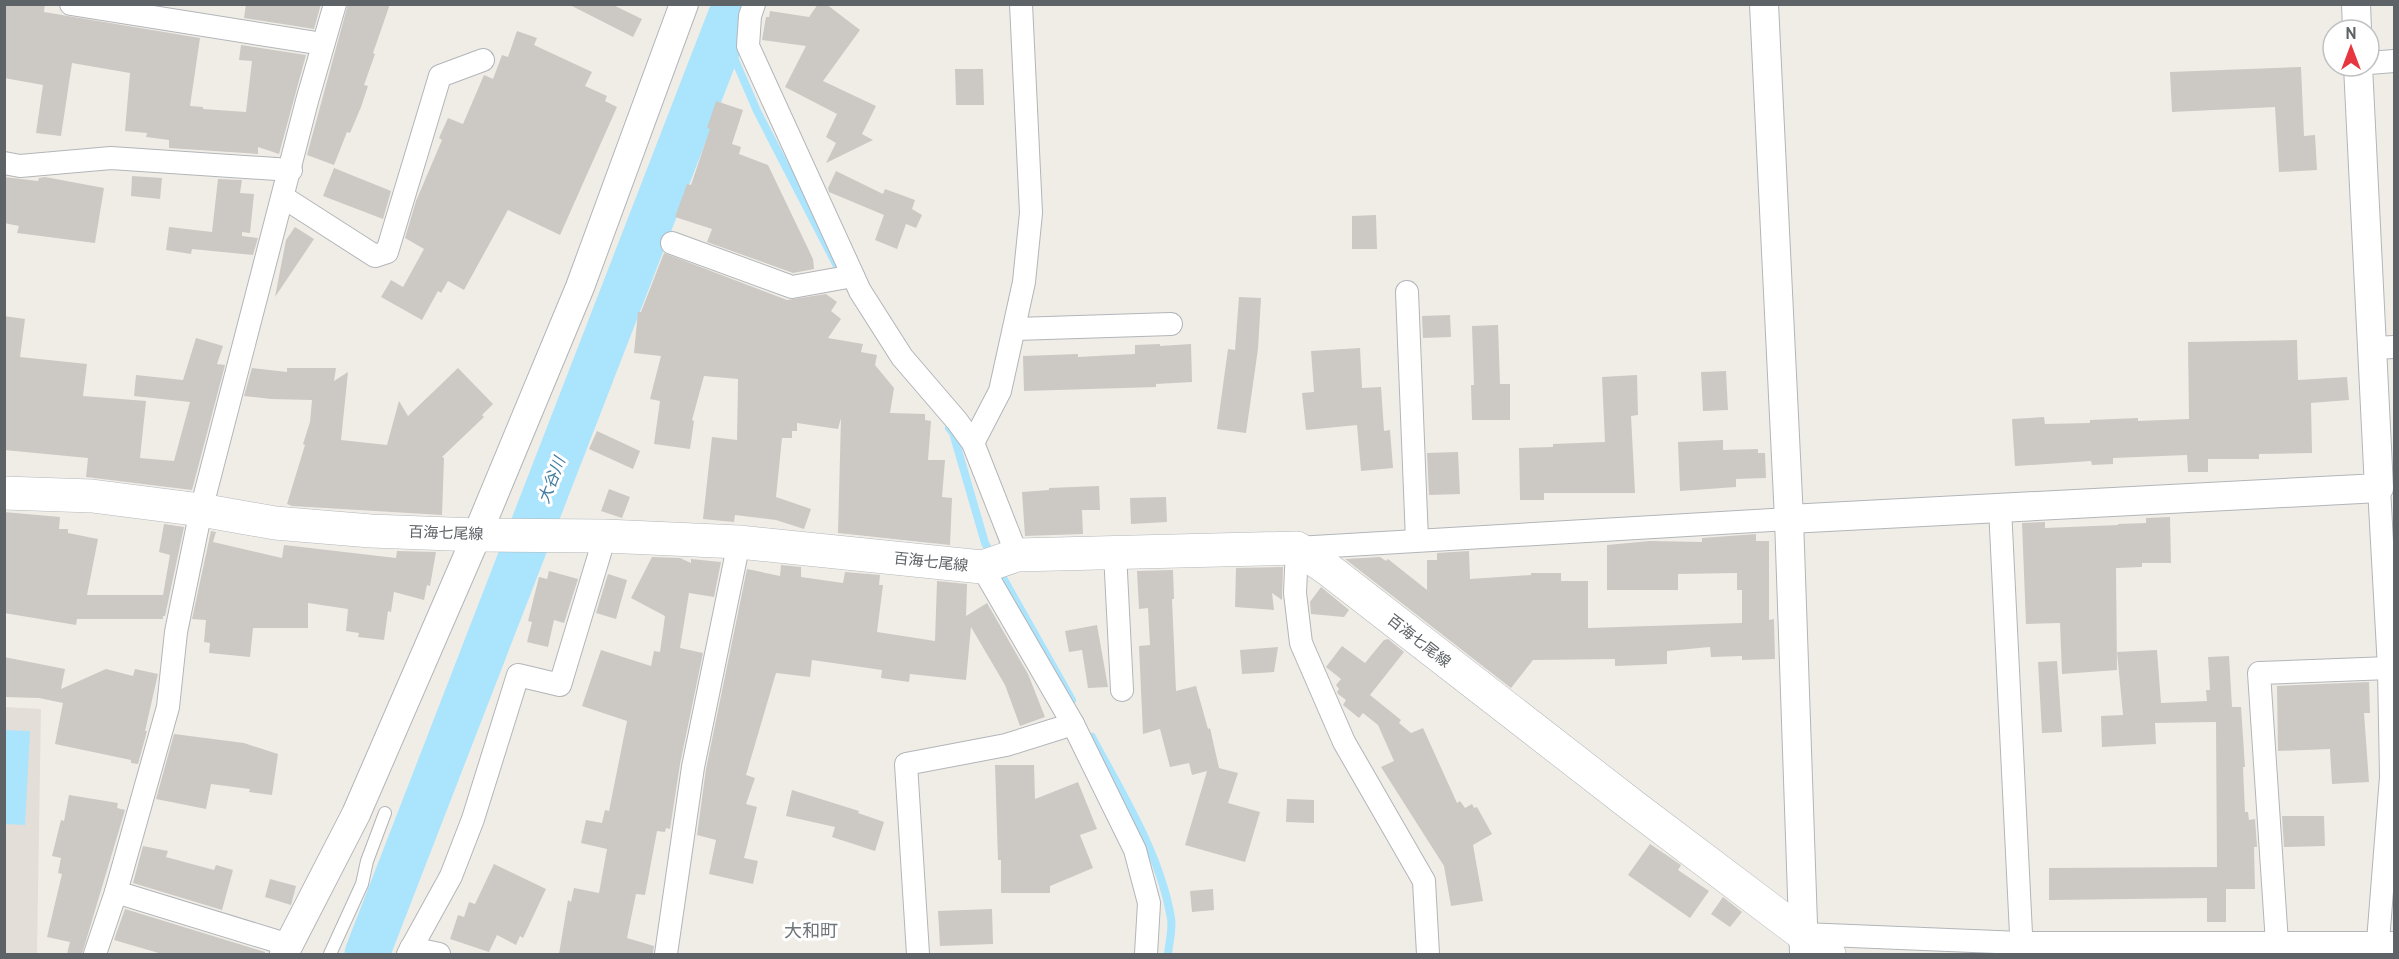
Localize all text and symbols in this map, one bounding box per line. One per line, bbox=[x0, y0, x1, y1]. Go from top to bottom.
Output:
north arrow bbox=[2321, 18, 2381, 78]
text: N bbox=[2345, 25, 2357, 45]
water label: 大谷川 bbox=[535, 453, 572, 507]
street label: 百海七尾線 bbox=[408, 524, 484, 545]
street label: 百海七尾線 bbox=[893, 550, 969, 577]
street label: 百海七尾線 bbox=[1383, 612, 1453, 673]
district label: 大和町 bbox=[784, 921, 838, 944]

